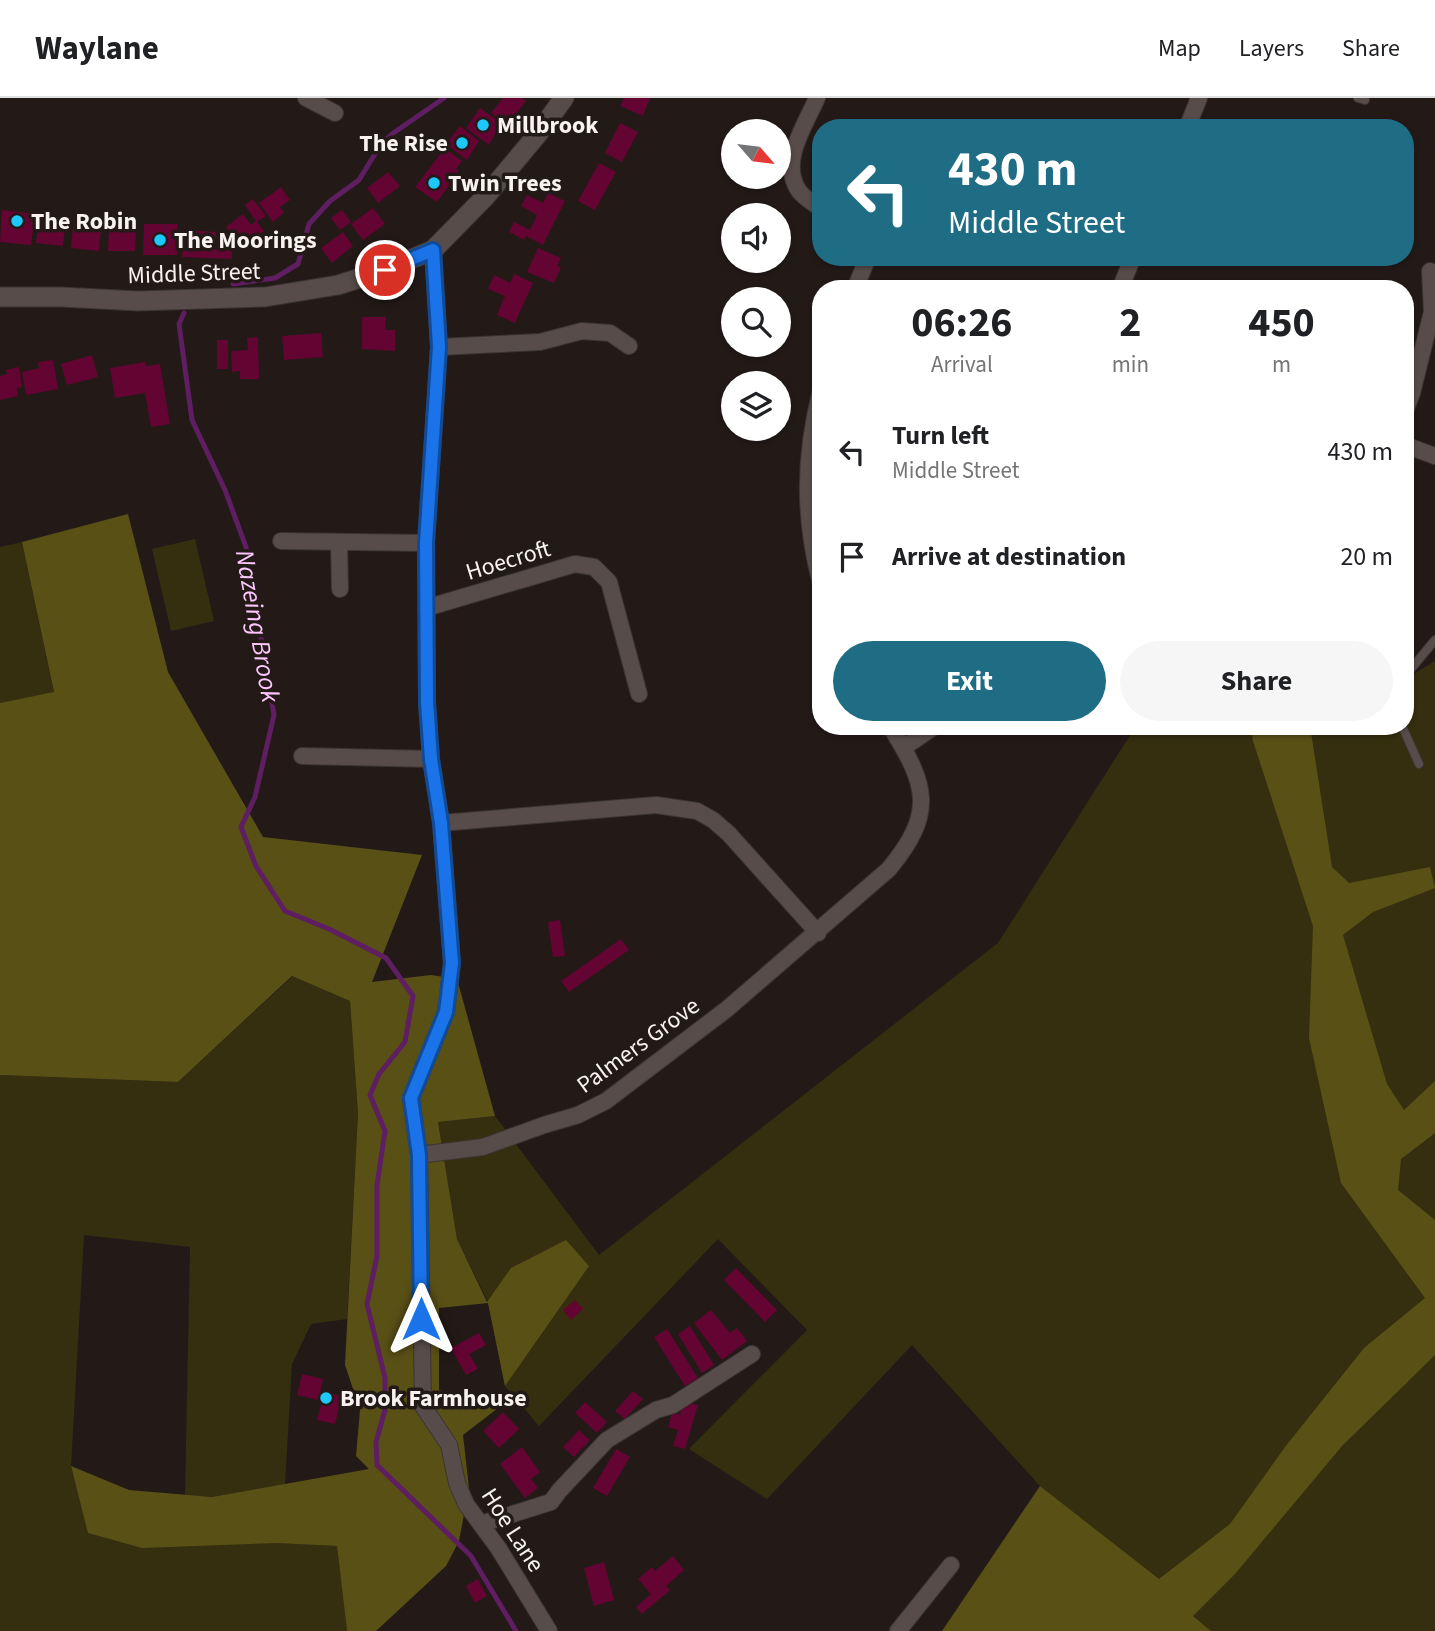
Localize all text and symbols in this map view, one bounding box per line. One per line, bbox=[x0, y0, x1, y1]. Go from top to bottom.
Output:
text: Waylane bbox=[35, 25, 159, 72]
text: Map bbox=[1158, 31, 1201, 66]
text: Layers bbox=[1239, 31, 1304, 66]
text: Share bbox=[1342, 31, 1400, 66]
place label: Millbrook bbox=[497, 108, 599, 143]
marker: Millbrook bbox=[475, 117, 491, 133]
north arrow bbox=[721, 119, 791, 189]
map controls bbox=[721, 119, 791, 441]
place label: The Rise bbox=[359, 126, 448, 161]
marker: The Rise bbox=[454, 135, 470, 151]
text: 430 m bbox=[948, 135, 1077, 205]
icon: left bbox=[833, 147, 924, 238]
place label: Twin Trees bbox=[448, 166, 562, 201]
marker: Twin Trees bbox=[426, 175, 442, 191]
text: Middle Street bbox=[948, 200, 1125, 246]
button: sound bbox=[721, 203, 791, 273]
place label: The Robin bbox=[31, 204, 137, 239]
marker: The Robin bbox=[9, 213, 25, 229]
place label: The Moorings bbox=[174, 223, 317, 258]
marker: The Moorings bbox=[152, 232, 168, 248]
pin bbox=[355, 240, 415, 300]
icon: arrive bbox=[366, 251, 404, 289]
street label: Middle Street bbox=[127, 254, 261, 293]
button: search bbox=[721, 287, 791, 357]
text: 06:26 bbox=[911, 293, 1013, 353]
text: 2 bbox=[1119, 293, 1141, 353]
text: 450 bbox=[1248, 293, 1315, 353]
text: Arrival bbox=[931, 348, 993, 381]
text: min bbox=[1112, 348, 1149, 381]
text: m bbox=[1272, 348, 1291, 381]
button: layers bbox=[721, 371, 791, 441]
text: Turn left bbox=[892, 417, 989, 454]
icon: left bbox=[833, 433, 871, 471]
text: 430 m bbox=[1327, 433, 1393, 470]
text: Middle Street bbox=[892, 454, 1019, 487]
street label: Hoecroft bbox=[462, 531, 555, 590]
icon: arrive bbox=[833, 538, 871, 576]
text: Arrive at destination bbox=[892, 538, 1126, 575]
text: 20 m bbox=[1340, 538, 1393, 575]
water label: Nazeing Brook bbox=[226, 547, 289, 706]
button: Exit bbox=[833, 641, 1106, 721]
button: Share bbox=[1120, 641, 1393, 721]
street label: Palmers Grove bbox=[570, 989, 707, 1102]
position arrow bbox=[384, 1282, 458, 1356]
place label: Brook Farmhouse bbox=[340, 1381, 527, 1416]
marker: Brook Farmhouse bbox=[318, 1390, 334, 1406]
street label: Hoe Lane bbox=[472, 1481, 553, 1579]

